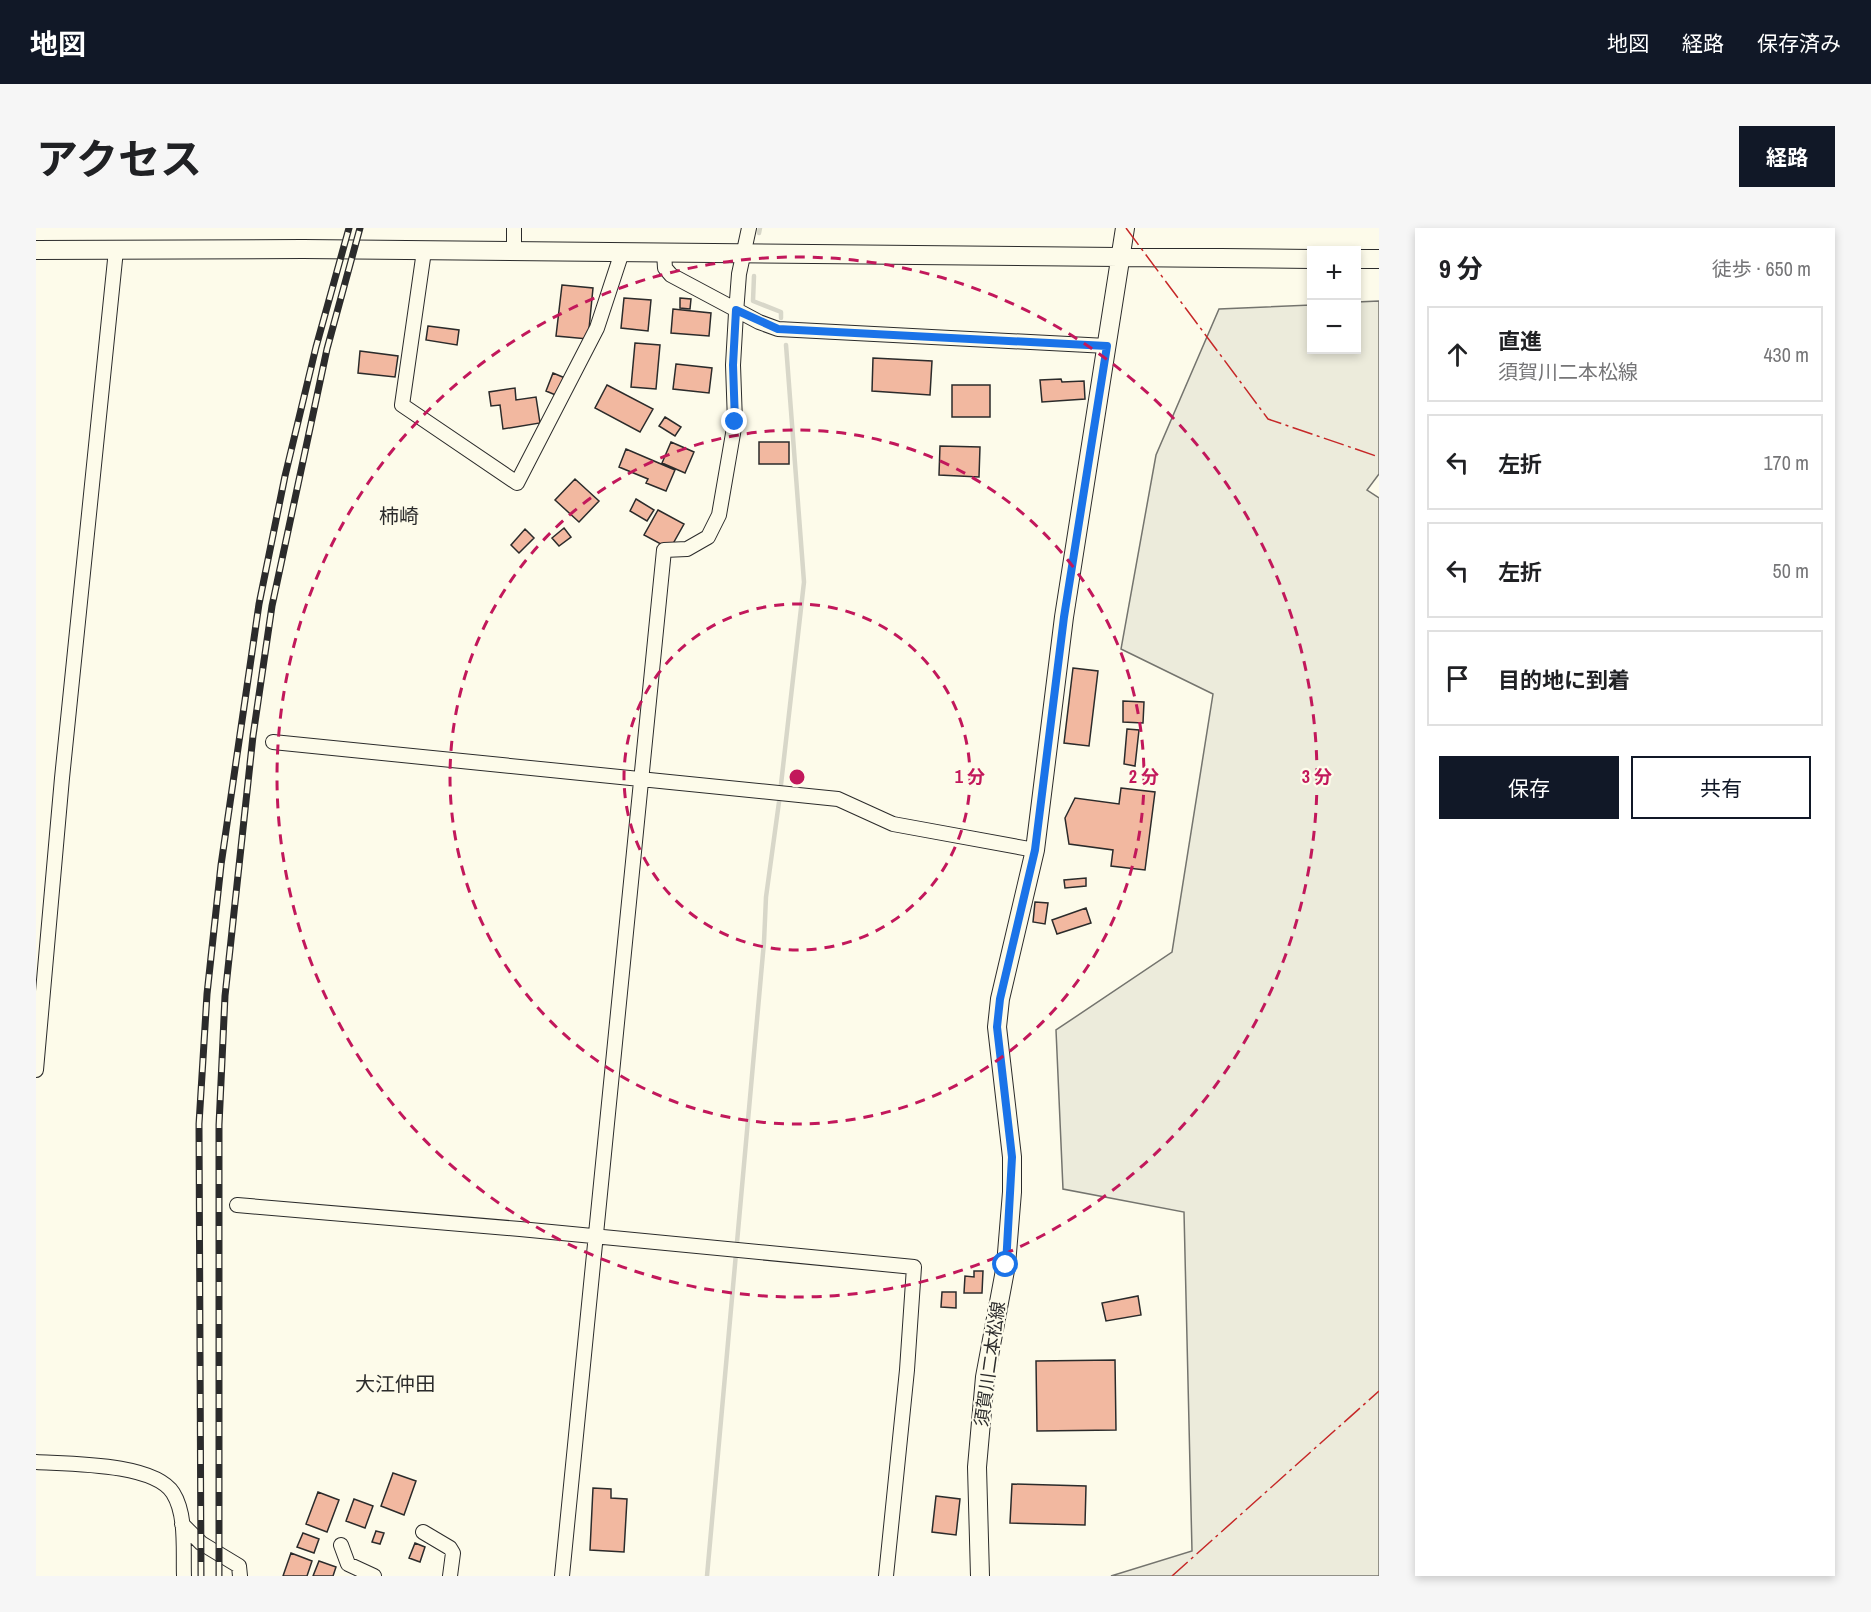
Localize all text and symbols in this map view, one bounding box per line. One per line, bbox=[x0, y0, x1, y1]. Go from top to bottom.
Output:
text: 地図 bbox=[30, 25, 86, 63]
text: 地図 bbox=[1607, 29, 1649, 58]
text: 経路 bbox=[1682, 29, 1724, 58]
text: 保存済み bbox=[1757, 29, 1841, 58]
button: 経路 bbox=[1739, 126, 1835, 187]
text: アクセス bbox=[36, 131, 202, 187]
map controls bbox=[1307, 246, 1361, 354]
button: + bbox=[1307, 246, 1361, 300]
text: 9 分 bbox=[1439, 251, 1483, 286]
text: 徒歩 · 650 m bbox=[1712, 255, 1811, 282]
button: − bbox=[1307, 300, 1361, 354]
text: 直進 bbox=[1498, 326, 1542, 356]
icon: ahead bbox=[1441, 338, 1474, 371]
text: 430 m bbox=[1763, 341, 1809, 368]
text: 須賀川二本松線 bbox=[1498, 358, 1638, 385]
route end bbox=[721, 408, 747, 434]
icon: left bbox=[1441, 446, 1474, 479]
text: 左折 bbox=[1498, 449, 1542, 479]
text: 170 m bbox=[1763, 449, 1809, 476]
district label: 柿崎 bbox=[379, 502, 419, 529]
icon: left bbox=[1441, 554, 1474, 587]
text: 左折 bbox=[1498, 557, 1542, 587]
text: 50 m bbox=[1773, 557, 1809, 584]
icon: arrive bbox=[1441, 662, 1474, 695]
text: 目的地に到着 bbox=[1498, 665, 1630, 695]
button: 保存 bbox=[1439, 756, 1619, 819]
button: 共有 bbox=[1631, 756, 1811, 819]
text: 1 分 bbox=[955, 764, 985, 789]
text: 2 分 bbox=[1129, 764, 1159, 789]
text: 3 分 bbox=[1302, 764, 1332, 789]
centre of rings bbox=[787, 767, 807, 787]
route start bbox=[992, 1251, 1018, 1277]
street label: 須賀川二本松線 bbox=[968, 1300, 1011, 1428]
district label: 大江仲田 bbox=[355, 1370, 435, 1397]

